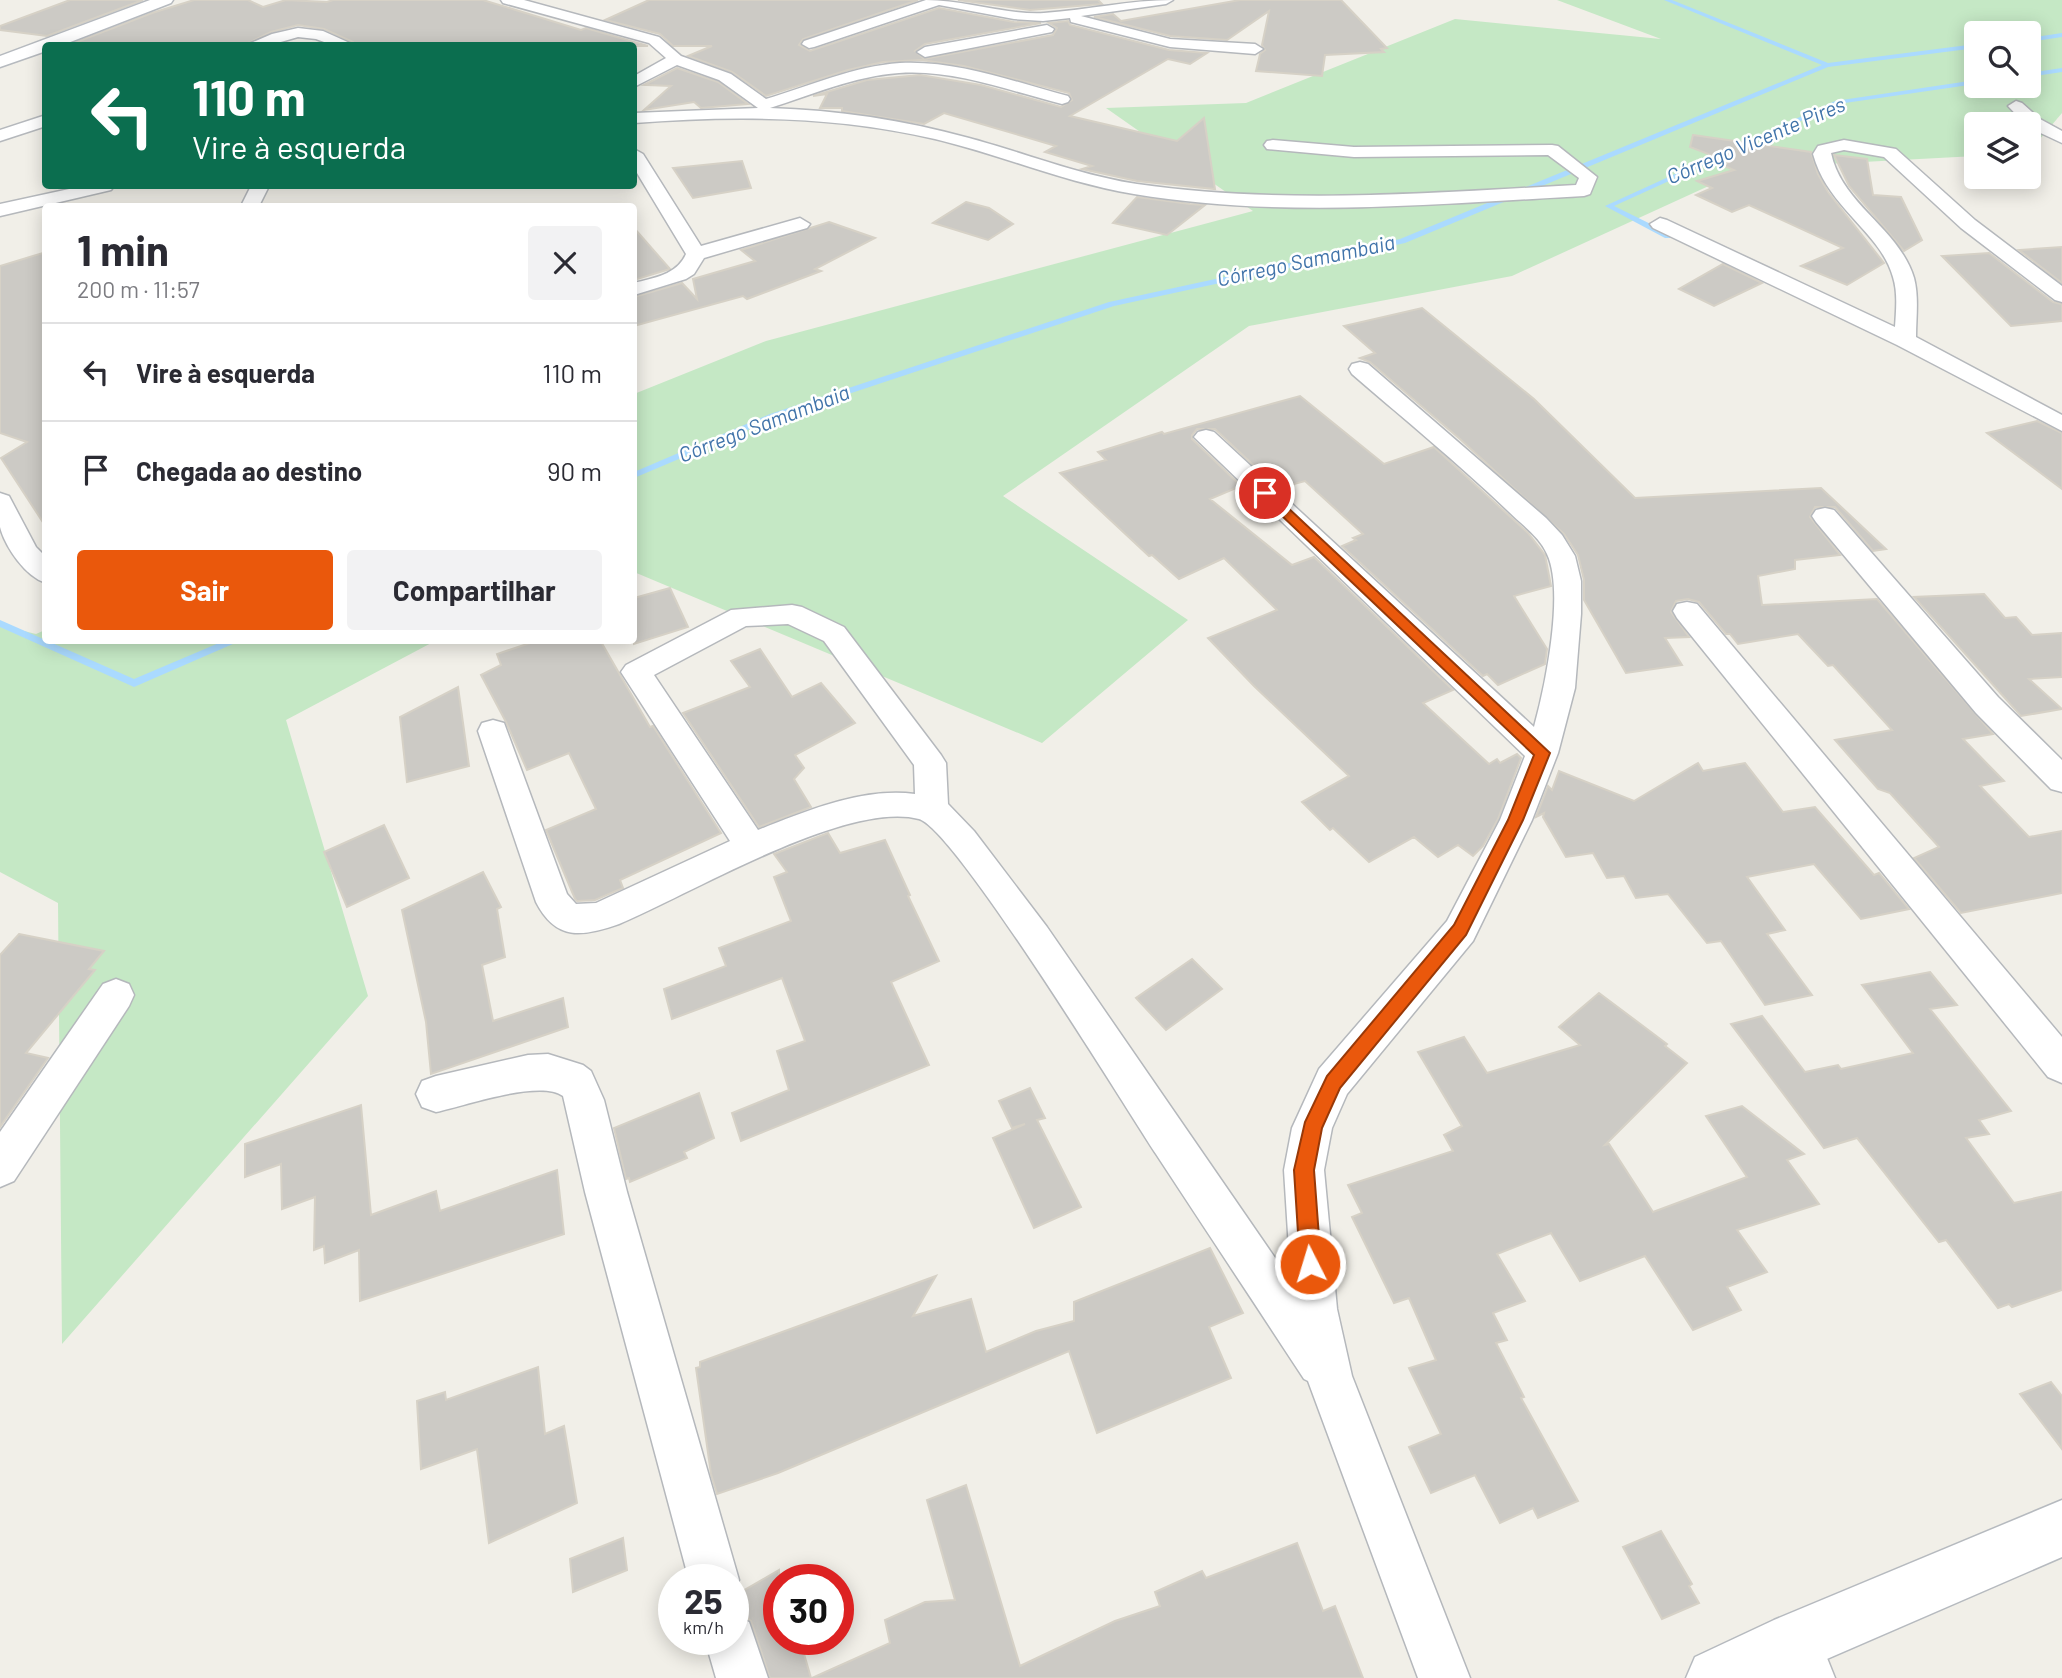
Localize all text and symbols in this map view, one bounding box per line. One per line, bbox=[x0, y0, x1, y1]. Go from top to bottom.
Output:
map controls bbox=[1964, 21, 2041, 189]
button: search bbox=[1964, 21, 2041, 98]
text: 110 m bbox=[192, 67, 306, 126]
icon: left bbox=[77, 70, 168, 161]
water label: Córrego Vicente Pires bbox=[1662, 91, 1849, 189]
button: layers bbox=[1964, 112, 2041, 189]
text: Vire à esquerda bbox=[192, 127, 406, 165]
text: 1 min bbox=[77, 224, 169, 274]
button: close bbox=[528, 226, 602, 300]
water label: Córrego Samambaia bbox=[1214, 228, 1397, 291]
text: 200 m · 11:57 bbox=[77, 275, 200, 303]
icon: left bbox=[77, 353, 115, 391]
text: Vire à esquerda bbox=[136, 357, 315, 388]
text: 110 m bbox=[542, 357, 602, 388]
water label: Córrego Samambaia bbox=[674, 378, 853, 467]
icon: arrive bbox=[77, 451, 115, 489]
text: Chegada ao destino bbox=[136, 455, 362, 486]
text: 90 m bbox=[547, 455, 602, 486]
pin bbox=[1235, 463, 1295, 523]
icon: arrive bbox=[1246, 474, 1284, 512]
button: Sair bbox=[77, 550, 333, 630]
button: Compartilhar bbox=[347, 550, 602, 630]
position arrow bbox=[1273, 1227, 1347, 1301]
speed limit sign: 30 bbox=[763, 1564, 854, 1655]
text: 25 bbox=[684, 1579, 723, 1621]
text: km/h bbox=[683, 1616, 724, 1638]

